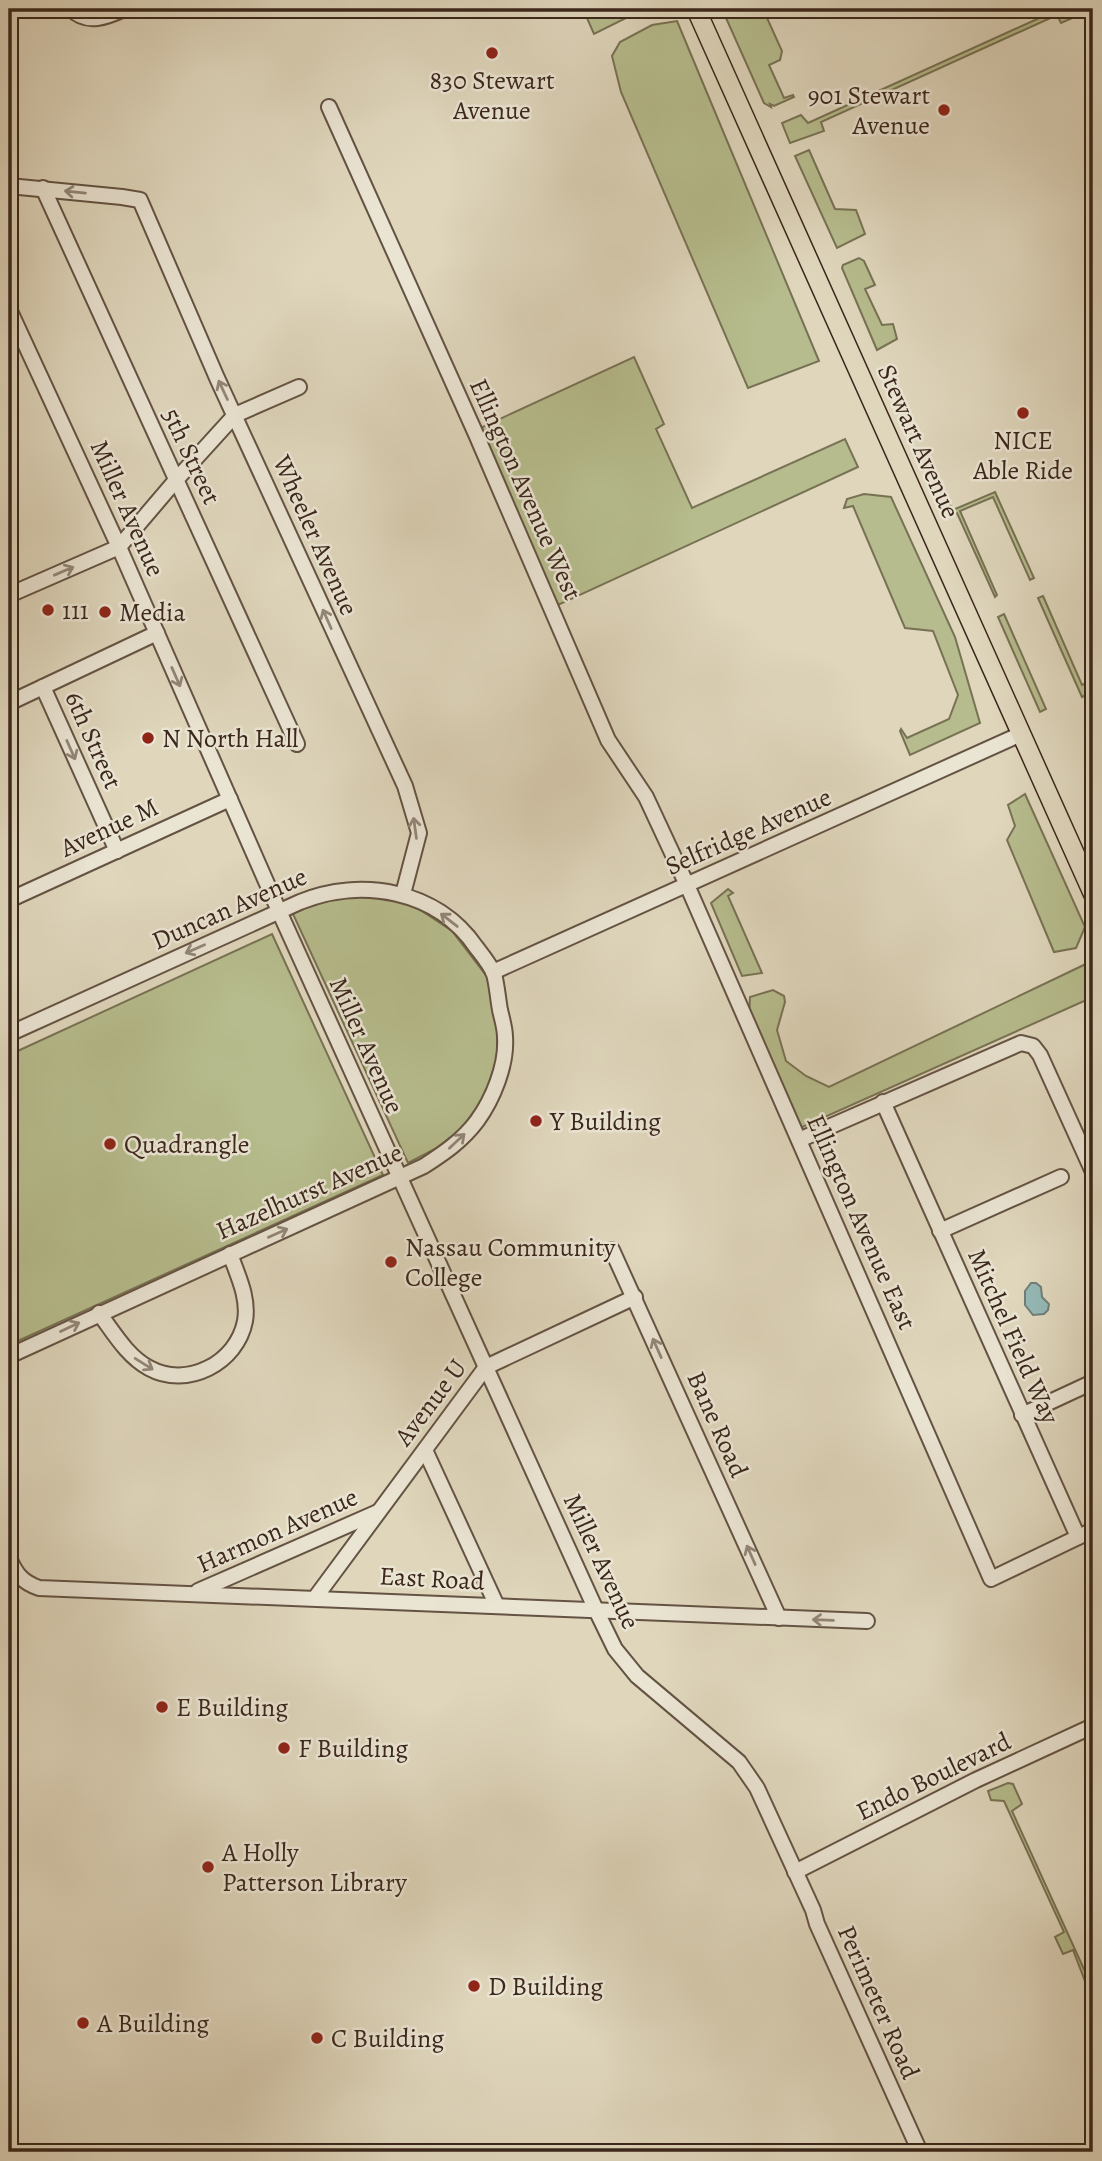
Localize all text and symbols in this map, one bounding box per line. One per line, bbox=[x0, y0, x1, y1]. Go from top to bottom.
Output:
marker: 830 Stewart Avenue bbox=[484, 45, 500, 61]
place label: 830 Stewart Avenue bbox=[429, 63, 555, 128]
place label: 901 Stewart Avenue bbox=[808, 78, 930, 143]
marker: 901 Stewart Avenue bbox=[936, 102, 952, 118]
one-way arrow bbox=[64, 185, 86, 198]
street label: Stewart Avenue bbox=[869, 359, 968, 524]
street label: Ellington Avenue West bbox=[461, 373, 590, 606]
one-way arrow bbox=[216, 380, 229, 401]
street label: 5th Street bbox=[154, 402, 229, 511]
marker: NICE Able Ride bbox=[1015, 405, 1031, 421]
place label: NICE Able Ride bbox=[972, 423, 1073, 488]
street label: Miller Avenue bbox=[82, 434, 173, 582]
street label: Wheeler Avenue bbox=[264, 449, 366, 621]
one-way arrow bbox=[53, 564, 74, 577]
place label: 111 bbox=[62, 593, 89, 628]
place label: Media bbox=[119, 595, 186, 630]
marker: 111 bbox=[40, 602, 56, 618]
marker: Media bbox=[97, 604, 113, 620]
one-way arrow bbox=[320, 609, 333, 630]
one-way arrow bbox=[170, 666, 183, 687]
street label: 6th Street bbox=[56, 686, 131, 795]
place label: N North Hall bbox=[162, 721, 298, 756]
marker: N North Hall bbox=[140, 730, 156, 746]
one-way arrow bbox=[65, 738, 78, 760]
street label: Selfridge Avenue bbox=[660, 779, 837, 884]
street label: Avenue M bbox=[54, 789, 164, 866]
one-way arrow bbox=[409, 817, 422, 839]
street label: Duncan Avenue bbox=[146, 859, 312, 958]
one-way arrow bbox=[441, 913, 459, 928]
one-way arrow bbox=[185, 943, 206, 956]
street label: Miller Avenue bbox=[321, 971, 412, 1119]
place label: Y Building bbox=[549, 1104, 661, 1139]
street label: Ellington Avenue East bbox=[798, 1109, 925, 1336]
marker: Y Building bbox=[528, 1113, 544, 1129]
place label: Quadrangle bbox=[124, 1127, 249, 1162]
one-way arrow bbox=[449, 1133, 466, 1150]
street label: Hazelhurst Avenue bbox=[210, 1135, 408, 1248]
marker: Quadrangle bbox=[102, 1136, 118, 1152]
one-way arrow bbox=[266, 1226, 288, 1239]
place label: Nassau Community College bbox=[405, 1230, 616, 1295]
street label: Mitchel Field Way bbox=[959, 1243, 1068, 1430]
marker: Nassau Community College bbox=[383, 1254, 399, 1270]
one-way arrow bbox=[59, 1320, 81, 1333]
one-way arrow bbox=[650, 1338, 663, 1359]
street label: Avenue U bbox=[386, 1352, 475, 1454]
one-way arrow bbox=[134, 1356, 153, 1371]
street label: Bane Road bbox=[679, 1366, 756, 1483]
street label: Harmon Avenue bbox=[191, 1479, 363, 1582]
street label: Miller Avenue bbox=[555, 1488, 648, 1635]
one-way arrow bbox=[744, 1545, 757, 1567]
street label: East Road bbox=[378, 1558, 485, 1599]
one-way arrow bbox=[812, 1613, 835, 1626]
place label: E Building bbox=[176, 1690, 288, 1725]
marker: E Building bbox=[154, 1699, 170, 1715]
street label: Endo Boulevard bbox=[850, 1724, 1016, 1829]
place label: F Building bbox=[298, 1731, 408, 1766]
marker: F Building bbox=[276, 1740, 292, 1756]
place label: A Holly Patterson Library bbox=[221, 1835, 407, 1900]
marker: A Holly Patterson Library bbox=[200, 1859, 216, 1875]
street label: Perimeter Road bbox=[829, 1920, 928, 2085]
place label: D Building bbox=[488, 1969, 603, 2004]
marker: D Building bbox=[466, 1978, 482, 1994]
place label: A Building bbox=[96, 2006, 209, 2041]
marker: A Building bbox=[75, 2015, 91, 2031]
place label: C Building bbox=[331, 2021, 444, 2056]
marker: C Building bbox=[309, 2030, 325, 2046]

